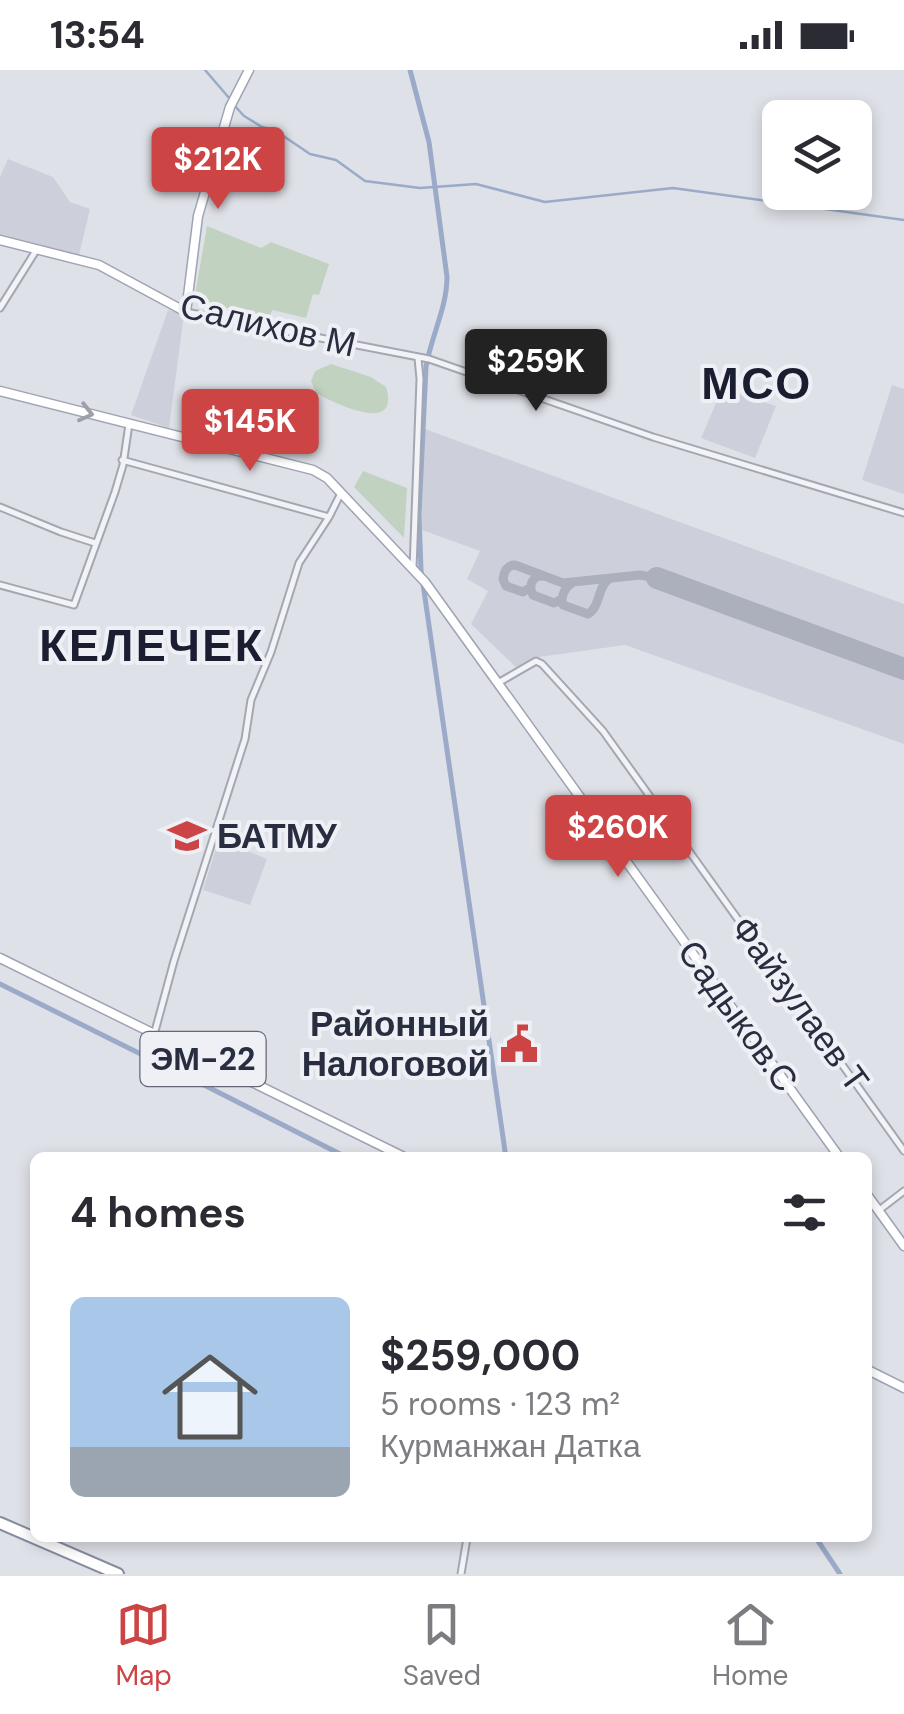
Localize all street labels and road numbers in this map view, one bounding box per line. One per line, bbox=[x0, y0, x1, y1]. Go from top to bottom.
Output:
street label: Салихов М bbox=[176, 282, 360, 368]
street label: Файзулаев Т bbox=[721, 907, 879, 1101]
street label: Садыков.С bbox=[667, 931, 809, 1101]
road number: ЭМ-22 bbox=[140, 1032, 266, 1086]

